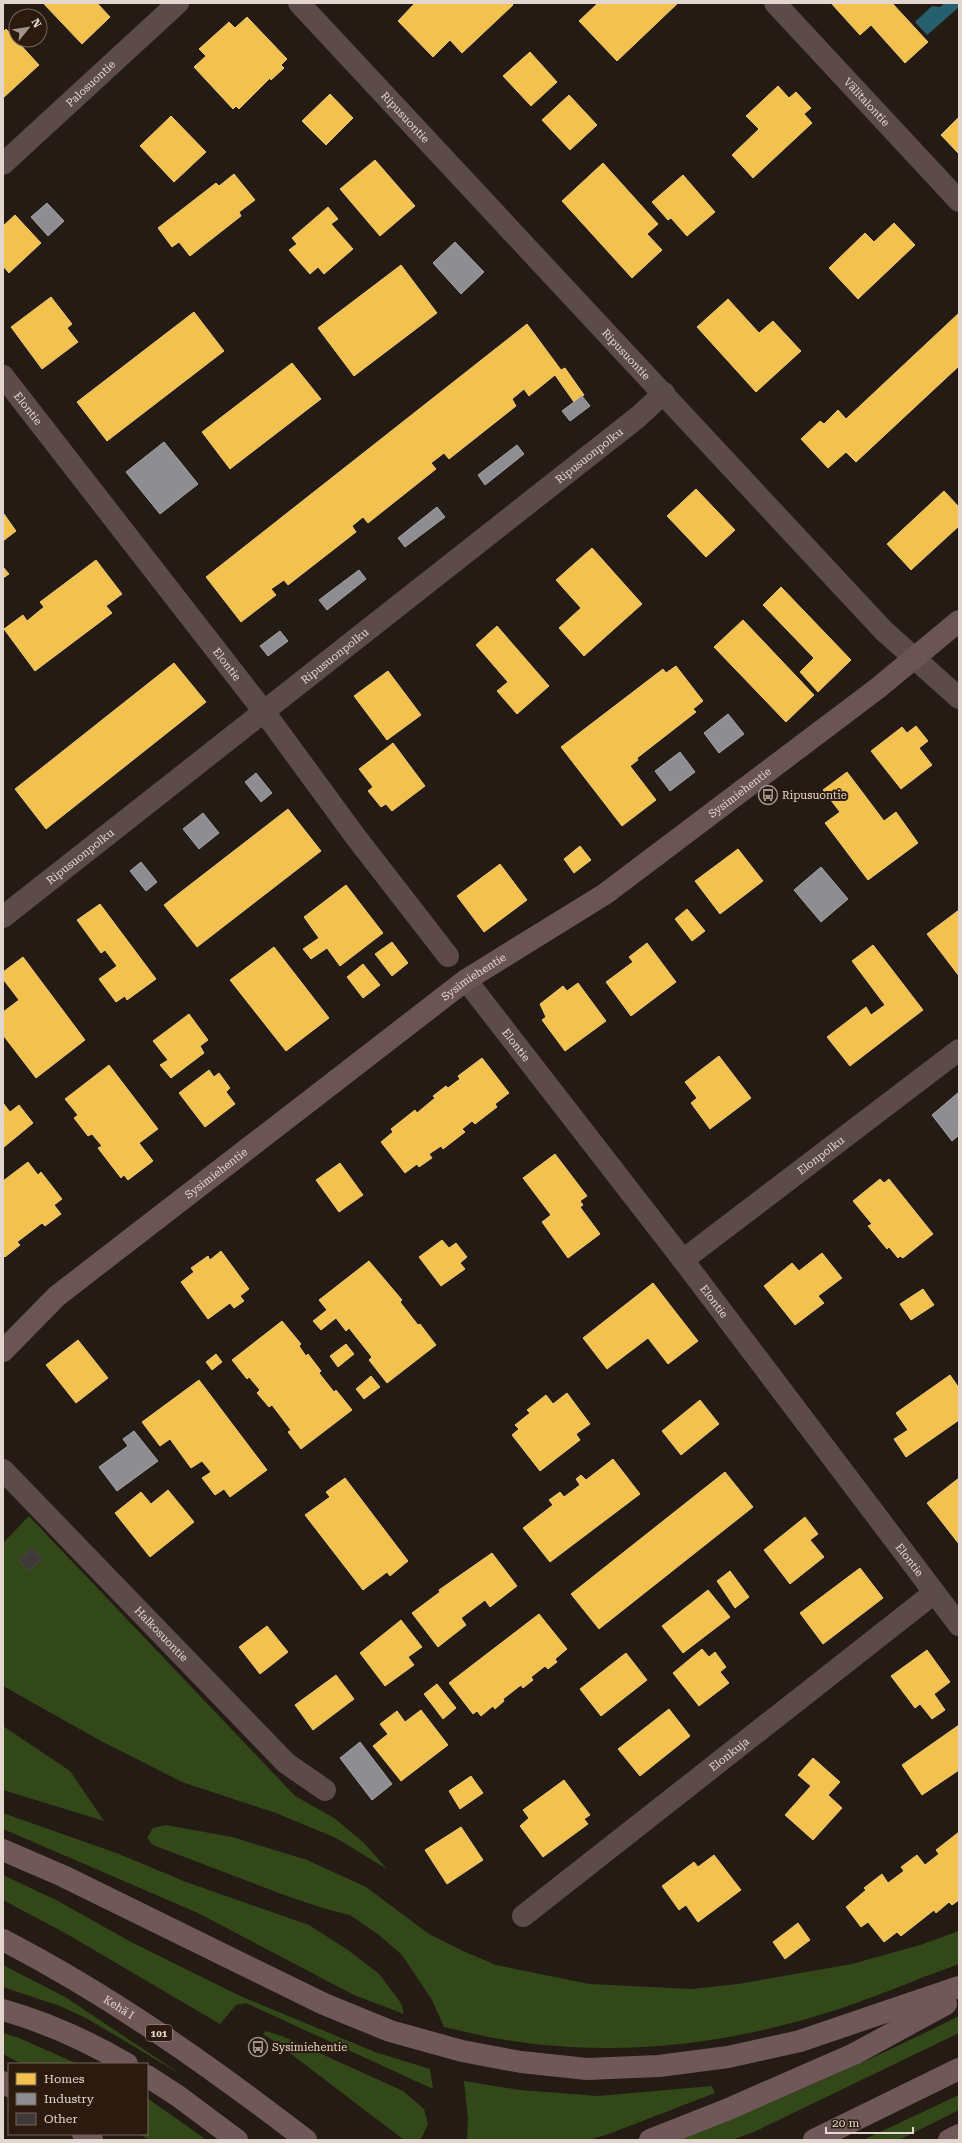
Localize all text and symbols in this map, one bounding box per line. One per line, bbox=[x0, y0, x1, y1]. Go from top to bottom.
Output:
north arrow bbox=[8, 8, 48, 48]
text: N bbox=[28, 16, 44, 31]
street label: Palosuontie bbox=[64, 58, 118, 110]
street label: Välitalontie bbox=[841, 75, 892, 129]
street label: Ripusuontie bbox=[378, 89, 432, 146]
street label: Ripusuontie bbox=[599, 326, 653, 383]
street label: Elontie bbox=[11, 390, 45, 428]
street label: Ripusuonpolku bbox=[553, 425, 626, 486]
street label: Ripusuonpolku bbox=[299, 626, 371, 687]
street label: Elontie bbox=[210, 645, 243, 683]
street label: Sysimiehentie bbox=[706, 765, 774, 821]
bus stop icon: Ripusuontie bbox=[757, 784, 779, 806]
place label: Ripusuontie bbox=[782, 789, 847, 802]
street label: Ripusuonpolku bbox=[44, 826, 117, 887]
street label: Sysimiehentie bbox=[439, 951, 509, 1004]
street label: Elontie bbox=[499, 1026, 533, 1064]
street label: Elonpolku bbox=[795, 1134, 847, 1178]
street label: Sysimiehentie bbox=[183, 1145, 250, 1202]
street label: Elontie bbox=[697, 1283, 730, 1321]
street label: Elontie bbox=[893, 1541, 926, 1579]
street label: Halkosuontie bbox=[132, 1604, 191, 1665]
street label: Elonkuja bbox=[707, 1735, 752, 1774]
street label: Kehä I bbox=[101, 1993, 136, 2022]
road number: 101 bbox=[146, 2025, 172, 2041]
bus stop icon: Sysimiehentie bbox=[247, 2036, 269, 2058]
place label: Sysimiehentie bbox=[272, 2041, 347, 2054]
legend bbox=[8, 2063, 148, 2135]
text: Homes bbox=[44, 2072, 85, 2086]
text: Industry bbox=[44, 2092, 95, 2106]
scale bar bbox=[826, 2109, 913, 2135]
text: Other bbox=[44, 2112, 77, 2126]
text: 20 m bbox=[832, 2116, 859, 2130]

